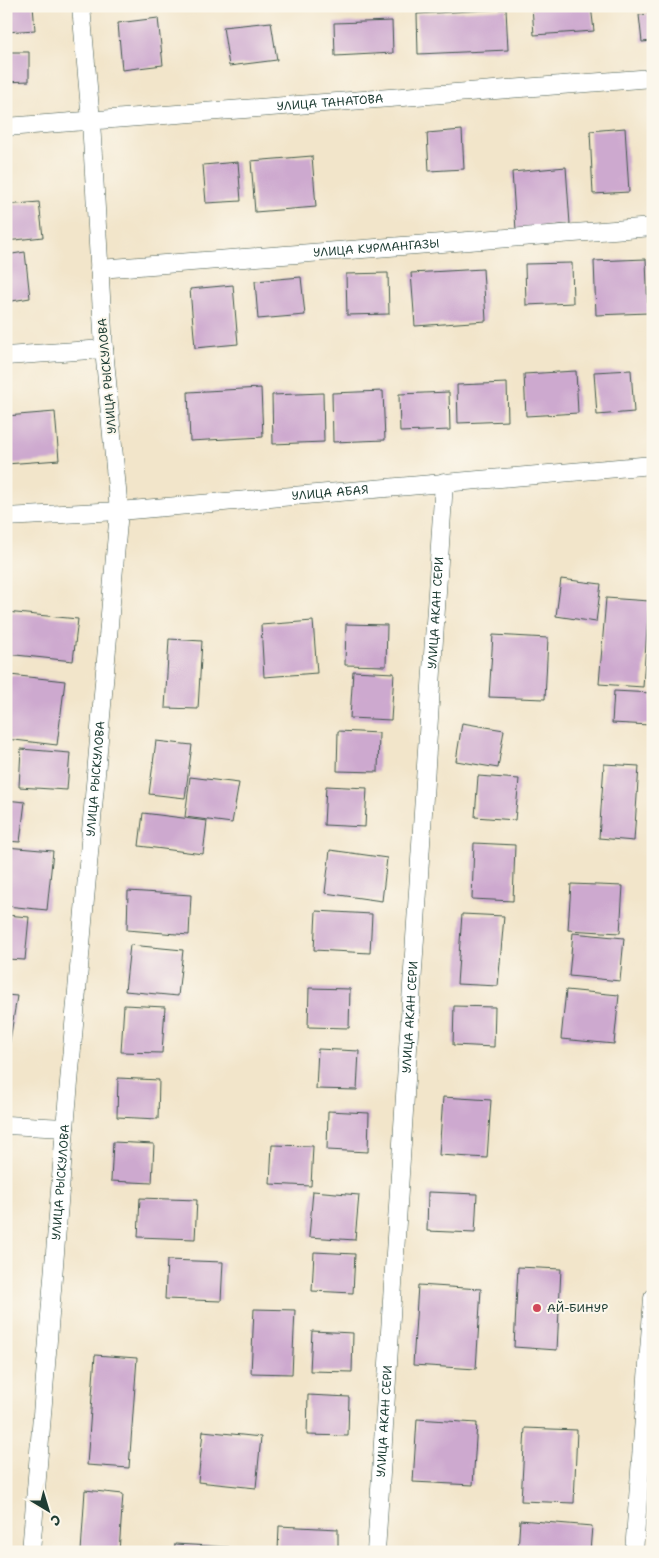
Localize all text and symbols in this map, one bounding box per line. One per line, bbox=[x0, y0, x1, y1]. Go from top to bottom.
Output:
street label: УЛИЦА ТАНАТОВА bbox=[276, 90, 384, 114]
street label: УЛИЦА КУРМАНГАЗЫ bbox=[313, 235, 440, 261]
street label: УЛИЦА РЫСКУЛОВА bbox=[94, 317, 120, 435]
street label: УЛИЦА АБАЯ bbox=[291, 482, 369, 504]
street label: УЛИЦА АКАН СЕРИ bbox=[424, 556, 447, 669]
street label: УЛИЦА РЫСКУЛОВА bbox=[83, 720, 109, 837]
street label: УЛИЦА АКАН СЕРИ bbox=[398, 960, 422, 1074]
street label: УЛИЦА РЫСКУЛОВА bbox=[48, 1123, 73, 1241]
place label: АЙ-БИНУР bbox=[547, 1300, 608, 1316]
marker: АЙ-БИНУР bbox=[531, 1302, 543, 1314]
street label: УЛИЦА АКАН СЕРИ bbox=[373, 1365, 396, 1478]
north arrow bbox=[22, 1486, 72, 1536]
text: С bbox=[47, 1511, 65, 1530]

